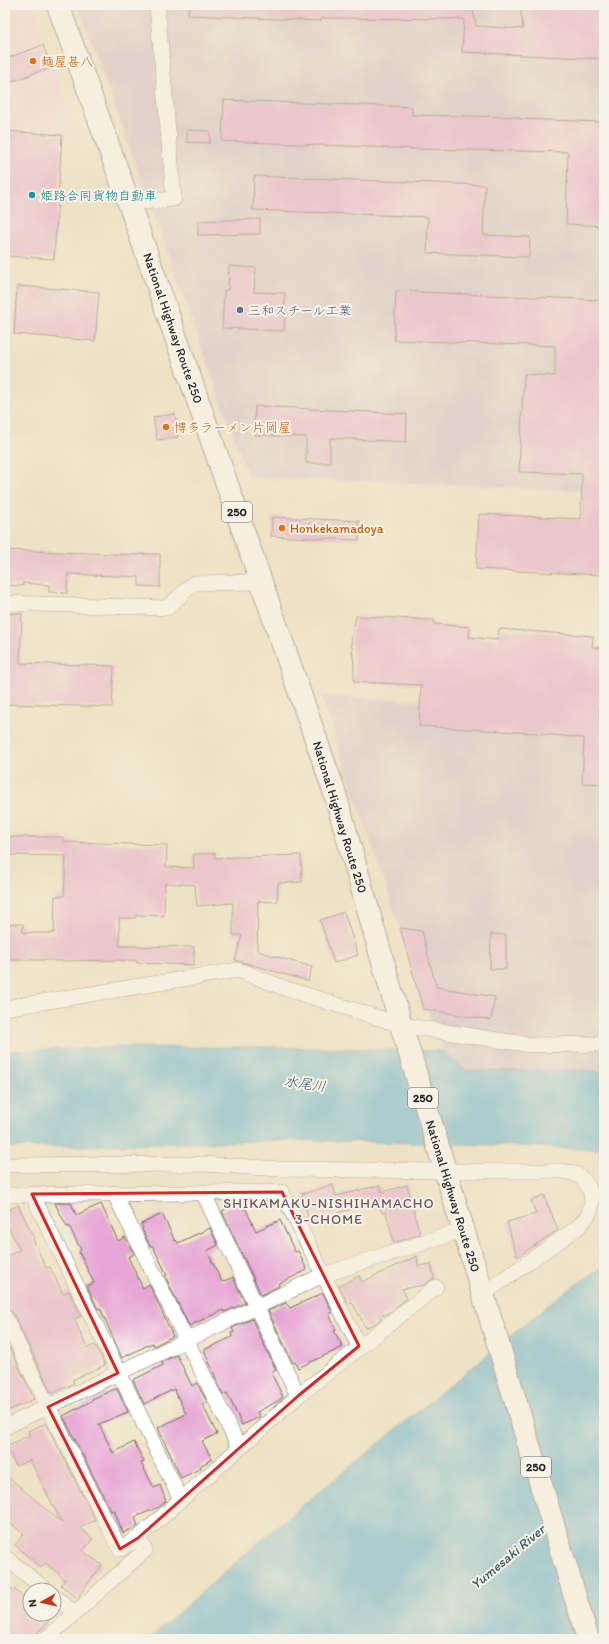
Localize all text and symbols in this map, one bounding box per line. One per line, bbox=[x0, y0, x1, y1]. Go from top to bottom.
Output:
place label: 麺屋甚八 bbox=[41, 54, 93, 69]
marker: 麺屋甚八 bbox=[28, 56, 38, 66]
place label: 姫路合同貨物自動車 bbox=[40, 188, 157, 203]
marker: 姫路合同貨物自動車 bbox=[27, 190, 37, 200]
street label: National Highway Route 250 bbox=[140, 251, 206, 405]
place label: 三和スチール工業 bbox=[248, 303, 351, 318]
marker: 三和スチール工業 bbox=[235, 305, 245, 315]
place label: 博多ラーメン片岡屋 bbox=[174, 420, 291, 435]
marker: 博多ラーメン片岡屋 bbox=[161, 422, 171, 432]
road number: 250 bbox=[222, 502, 252, 522]
place label: Honkekamadoya bbox=[290, 521, 384, 536]
marker: Honkekamadoya bbox=[277, 523, 287, 533]
street label: National Highway Route 250 bbox=[310, 739, 370, 895]
water label: 水尾川 bbox=[283, 1073, 327, 1095]
road number: 250 bbox=[408, 1088, 438, 1108]
street label: National Highway Route 250 bbox=[423, 1118, 483, 1274]
district label: SHIKAMAKU-NISHIHAMACHO 3-CHOME bbox=[223, 1195, 435, 1228]
road number: 250 bbox=[521, 1457, 551, 1477]
water label: Yumesaki River bbox=[467, 1520, 550, 1593]
north arrow bbox=[22, 1582, 62, 1622]
text: N bbox=[26, 1599, 40, 1608]

